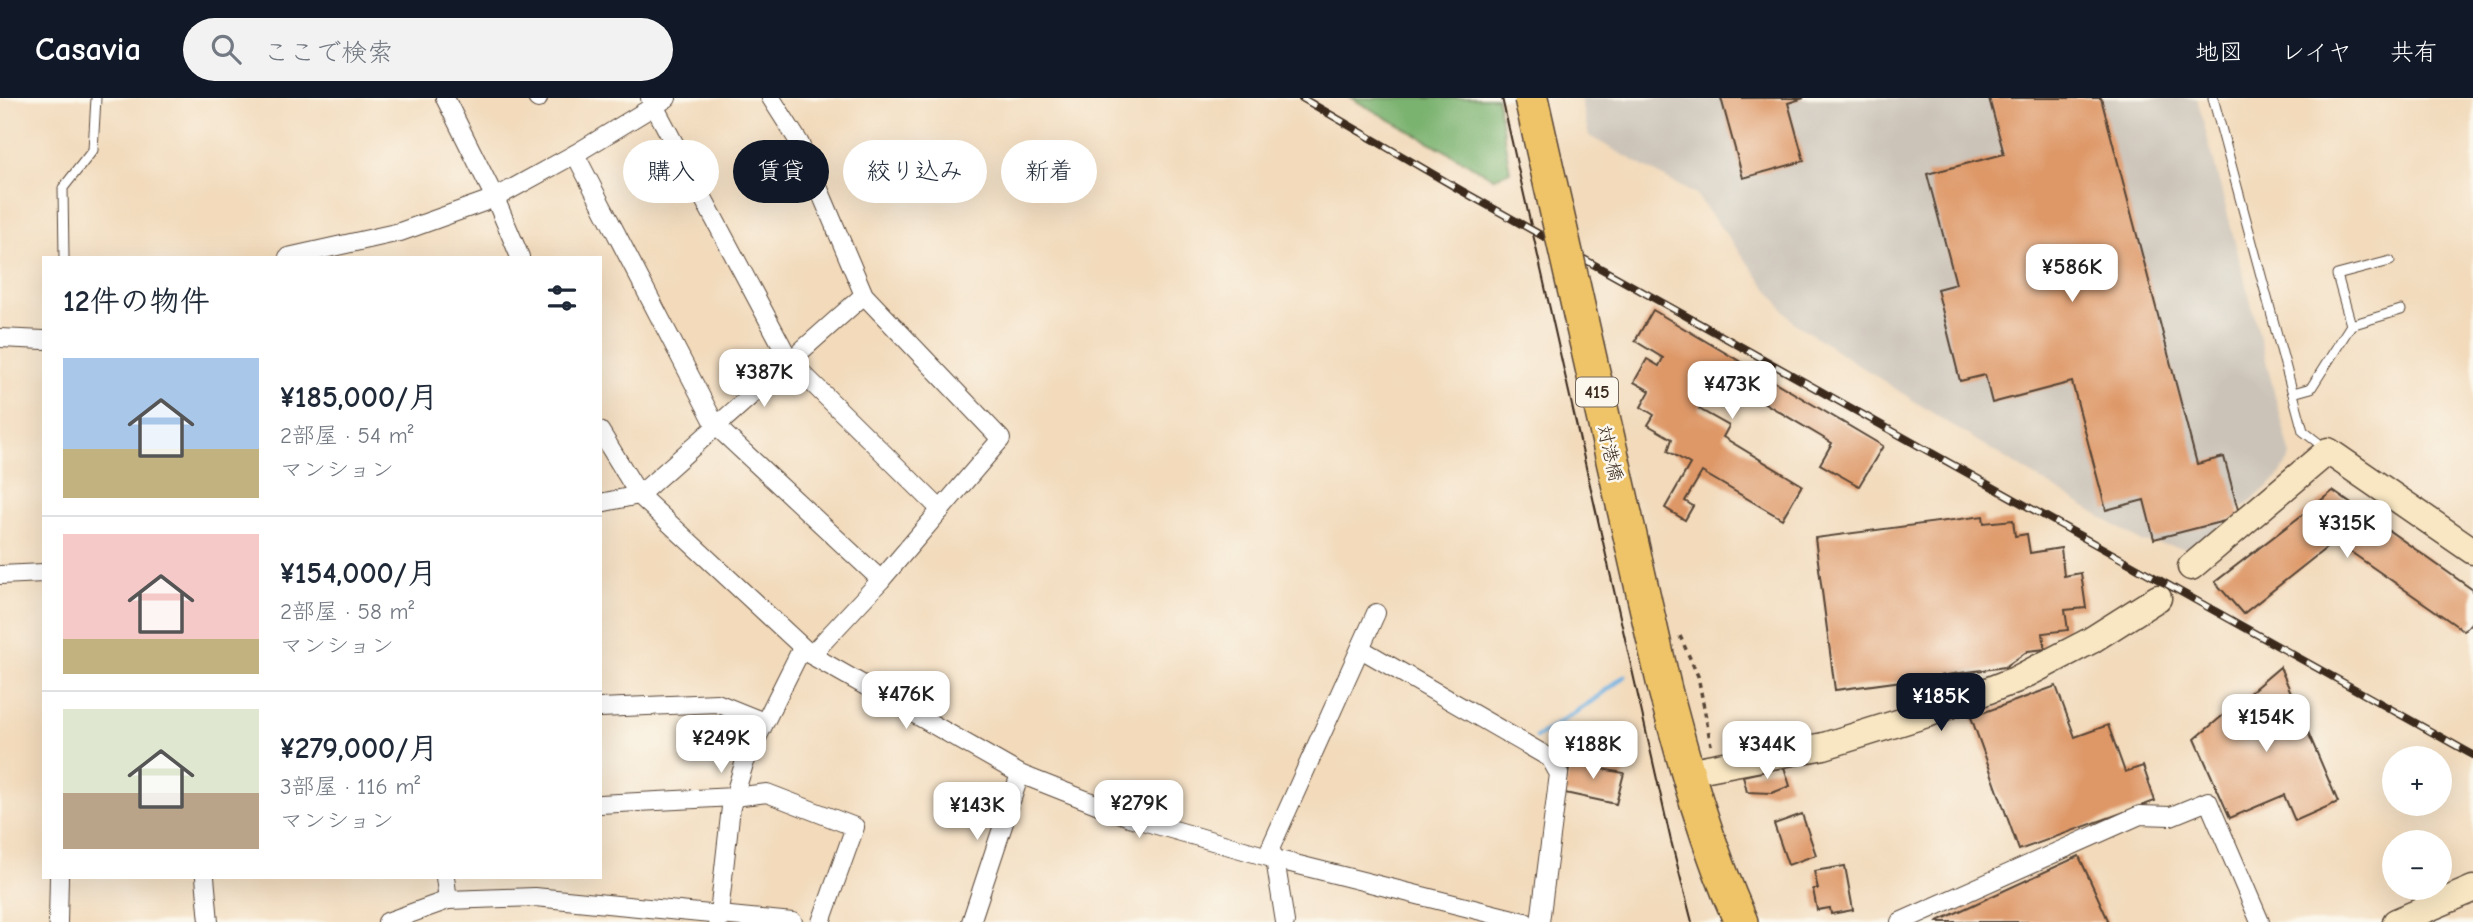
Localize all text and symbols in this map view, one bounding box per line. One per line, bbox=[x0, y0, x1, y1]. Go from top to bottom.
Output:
search box bbox=[183, 18, 673, 81]
text: Casavia bbox=[35, 30, 141, 68]
icon: search bbox=[207, 30, 245, 68]
text: ここで検索 bbox=[263, 38, 393, 68]
text: 地図 bbox=[2195, 38, 2243, 66]
text: レイヤ bbox=[2281, 38, 2352, 66]
text: 共有 bbox=[2390, 38, 2438, 66]
chip: 購入 bbox=[623, 140, 719, 203]
chip: 賃貸 bbox=[733, 140, 829, 203]
chip: 絞り込み bbox=[843, 140, 987, 203]
chip: 新着 bbox=[1001, 140, 1097, 203]
pin: ¥586K bbox=[2023, 244, 2121, 304]
text: ¥586K bbox=[2042, 253, 2102, 280]
icon: filters bbox=[543, 279, 581, 317]
text: 12件の物件 bbox=[63, 284, 210, 319]
pin: ¥387K bbox=[715, 350, 813, 409]
text: ¥387K bbox=[735, 358, 793, 385]
pin: ¥473K bbox=[1683, 362, 1781, 421]
text: ¥473K bbox=[1704, 370, 1760, 397]
road number: 415 bbox=[1576, 378, 1618, 406]
text: ¥185,000/月 bbox=[280, 380, 438, 415]
icon: home bbox=[119, 386, 203, 470]
text: 2部屋 · 54 m² bbox=[280, 422, 413, 449]
street label: 対港橋 bbox=[1593, 423, 1627, 483]
text: マンション bbox=[280, 456, 394, 483]
pin: ¥315K bbox=[2298, 500, 2396, 560]
text: ¥315K bbox=[2319, 509, 2375, 536]
text: ¥154,000/月 bbox=[280, 556, 437, 591]
icon: home bbox=[119, 562, 203, 646]
text: 2部屋 · 58 m² bbox=[280, 598, 414, 625]
text: マンション bbox=[280, 632, 394, 659]
pin: ¥476K bbox=[857, 672, 955, 731]
pin: ¥185K bbox=[1892, 674, 1990, 733]
text: ¥476K bbox=[878, 680, 934, 707]
text: ¥185K bbox=[1912, 682, 1970, 709]
pin: ¥154K bbox=[2217, 694, 2315, 754]
text: ¥154K bbox=[2238, 703, 2294, 730]
pin: ¥249K bbox=[672, 716, 770, 775]
pin: ¥188K bbox=[1544, 722, 1642, 781]
pin: ¥344K bbox=[1718, 722, 1816, 781]
text: ¥249K bbox=[692, 724, 750, 751]
text: ¥188K bbox=[1565, 730, 1621, 757]
text: ¥344K bbox=[1738, 730, 1796, 757]
text: ¥279,000/月 bbox=[280, 731, 438, 766]
icon: home bbox=[119, 737, 203, 821]
map controls bbox=[2382, 746, 2452, 900]
button: + bbox=[2382, 746, 2452, 816]
text: 3部屋 · 116 m² bbox=[280, 773, 420, 800]
pin: ¥279K bbox=[1090, 780, 1188, 840]
pin: ¥143K bbox=[928, 782, 1026, 842]
text: ¥279K bbox=[1110, 789, 1168, 816]
text: ¥143K bbox=[949, 791, 1005, 818]
text: マンション bbox=[280, 807, 394, 834]
button: − bbox=[2382, 830, 2452, 900]

